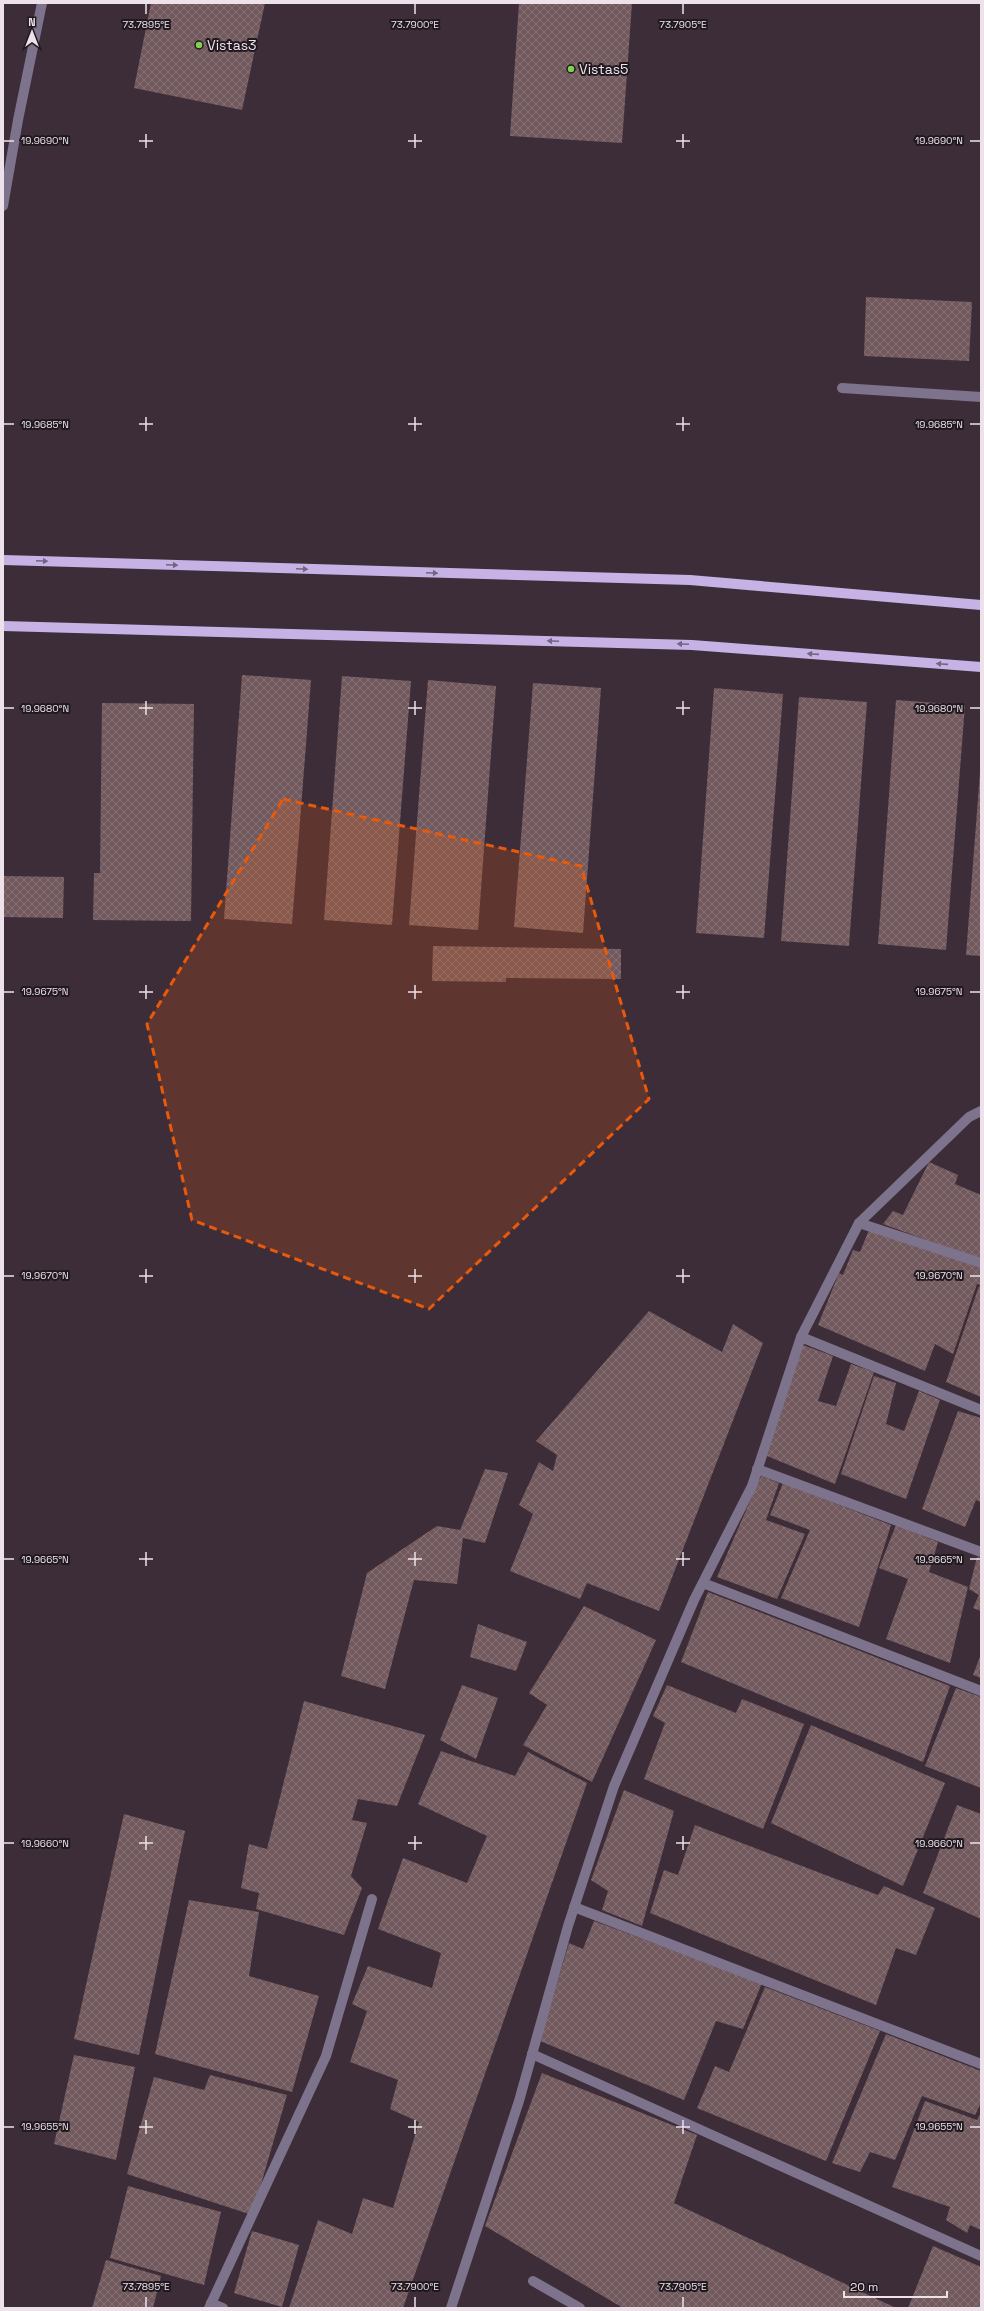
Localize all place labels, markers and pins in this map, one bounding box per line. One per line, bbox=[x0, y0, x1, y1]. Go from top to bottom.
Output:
place label: Vistas3 bbox=[207, 36, 257, 54]
marker: Vistas3 bbox=[194, 40, 204, 50]
place label: Vistas5 bbox=[579, 60, 628, 78]
marker: Vistas5 bbox=[566, 64, 576, 74]

